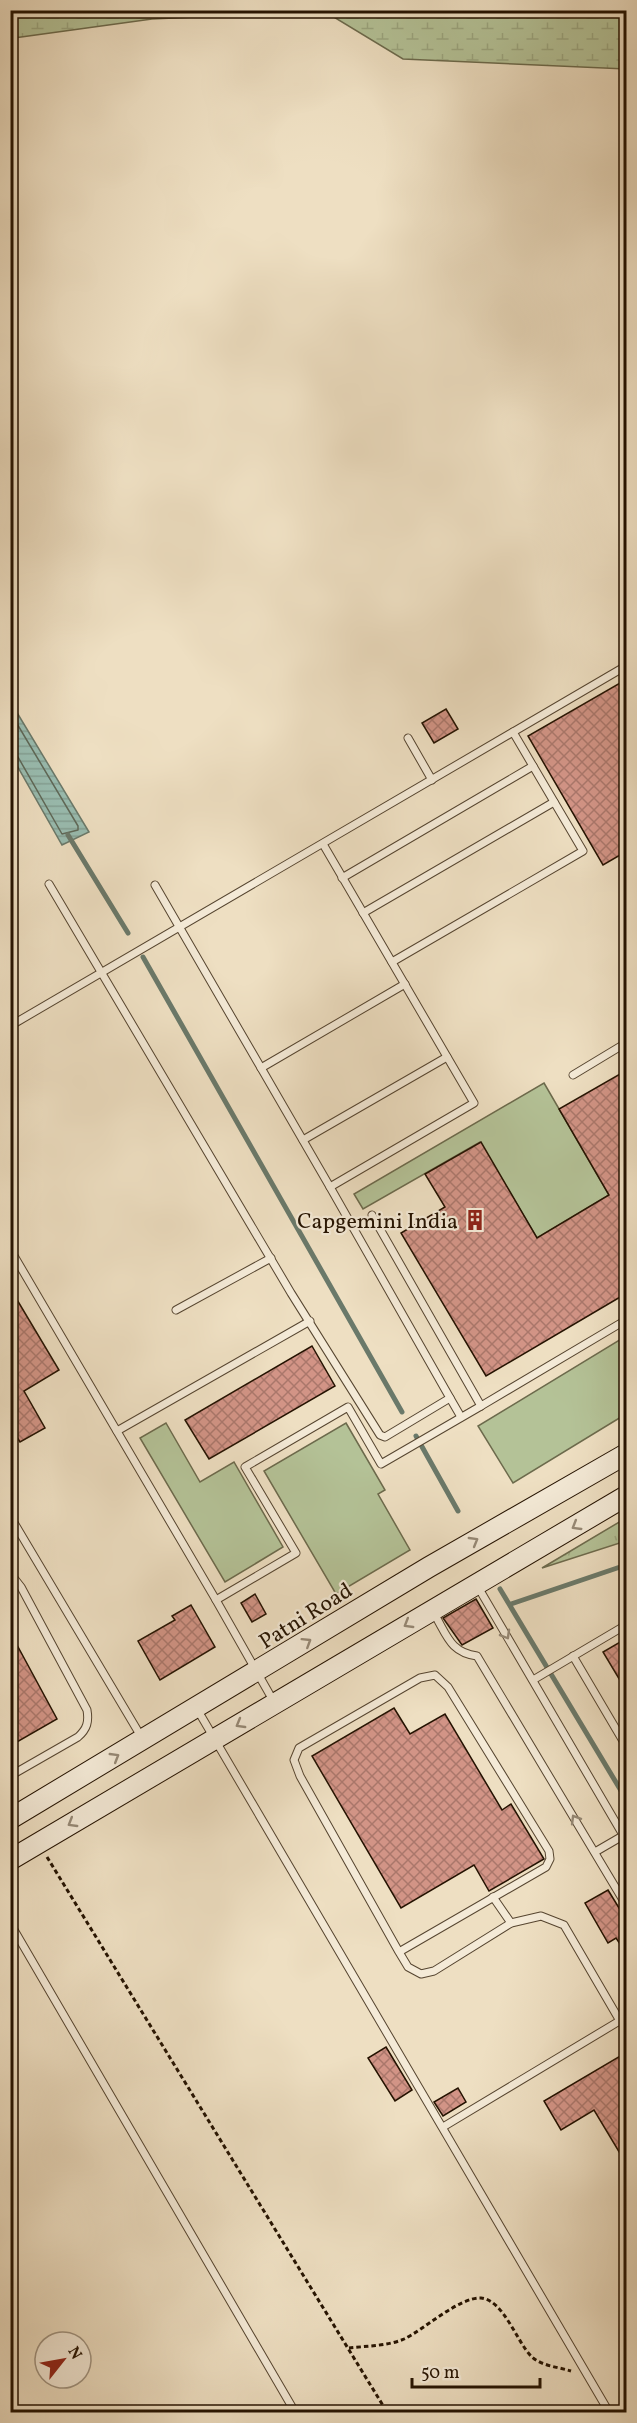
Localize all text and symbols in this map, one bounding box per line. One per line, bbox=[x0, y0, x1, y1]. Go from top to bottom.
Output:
place label: Capgemini India bbox=[297, 1207, 458, 1238]
building icon: Capgemini India bbox=[463, 1208, 487, 1232]
one-way arrow bbox=[572, 1518, 582, 1530]
one-way arrow bbox=[468, 1537, 478, 1549]
street label: Patni Road bbox=[254, 1576, 359, 1658]
one-way arrow bbox=[404, 1617, 414, 1629]
one-way arrow bbox=[499, 1629, 511, 1639]
one-way arrow bbox=[301, 1638, 311, 1650]
one-way arrow bbox=[236, 1717, 246, 1728]
one-way arrow bbox=[109, 1753, 119, 1765]
one-way arrow bbox=[570, 1815, 582, 1825]
one-way arrow bbox=[68, 1816, 78, 1827]
north arrow bbox=[33, 2330, 93, 2390]
text: N bbox=[62, 2343, 87, 2364]
scale bar bbox=[412, 2351, 540, 2389]
text: 50 m bbox=[421, 2361, 460, 2386]

